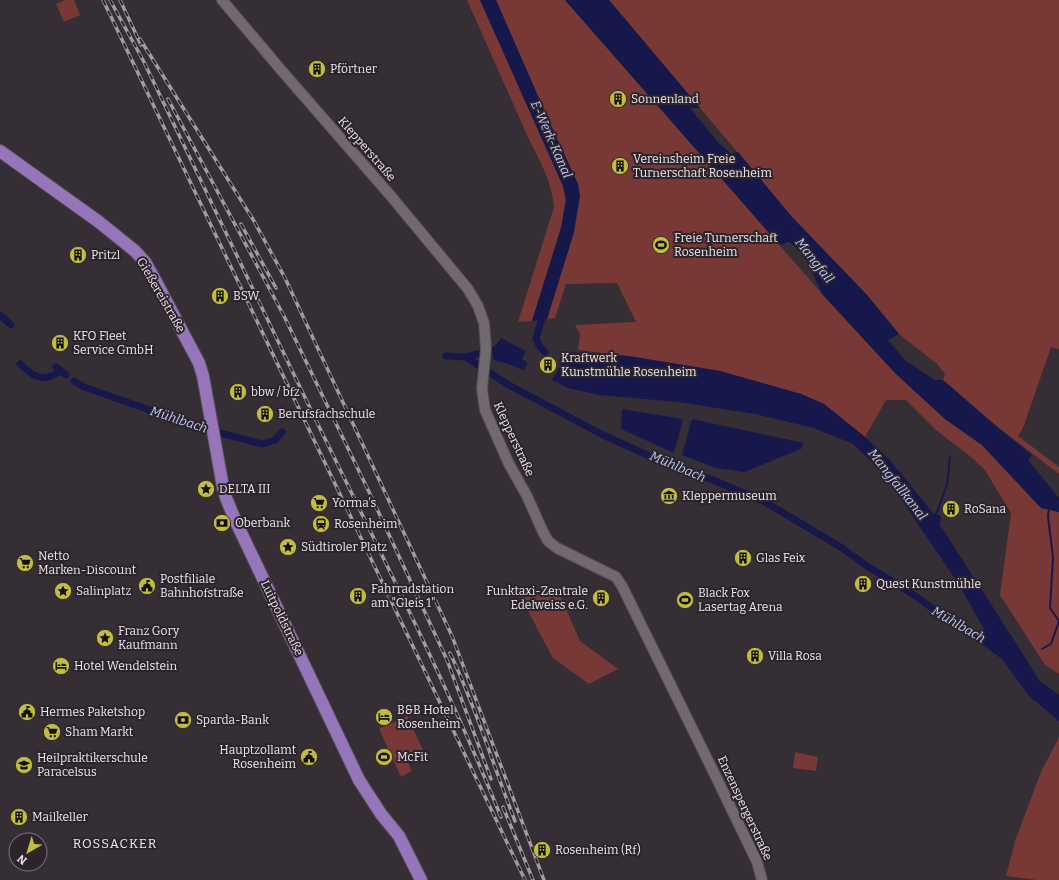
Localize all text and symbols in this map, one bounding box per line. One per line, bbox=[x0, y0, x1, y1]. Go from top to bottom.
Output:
building icon: Pförtner bbox=[307, 59, 327, 79]
place label: Pförtner bbox=[330, 62, 378, 76]
building icon: Sonnenland bbox=[608, 89, 628, 109]
place label: Sonnenland bbox=[631, 92, 699, 106]
water label: E-Werk-Kanal bbox=[528, 98, 575, 181]
street label: Klepperstraße bbox=[335, 114, 399, 184]
place label: Vereinsheim Freie Turnerschaft Rosenheim bbox=[633, 152, 772, 180]
building icon: Vereinsheim Freie Turnerschaft Rosenheim bbox=[610, 156, 630, 176]
place label: Freie Turnerschaft Rosenheim bbox=[674, 231, 778, 259]
sports icon: Freie Turnerschaft Rosenheim bbox=[651, 235, 671, 255]
water label: Mangfall bbox=[792, 235, 837, 286]
building icon: Pritzl bbox=[68, 245, 88, 265]
place label: Pritzl bbox=[91, 248, 121, 262]
street label: Gießereistraße bbox=[134, 255, 188, 335]
building icon: BSW bbox=[210, 286, 230, 306]
place label: BSW bbox=[233, 289, 260, 303]
place label: KFO Fleet Service GmbH bbox=[73, 329, 154, 357]
building icon: KFO Fleet Service GmbH bbox=[50, 333, 70, 353]
place label: Kraftwerk Kunstmühle Rosenheim bbox=[561, 351, 697, 379]
building icon: Kraftwerk Kunstmühle Rosenheim bbox=[538, 355, 558, 375]
building icon: bbw / bfz bbox=[228, 382, 248, 402]
place label: bbw / bfz bbox=[251, 385, 300, 399]
street label: Klepperstraße bbox=[491, 400, 537, 478]
water label: Mühlbach bbox=[148, 403, 209, 436]
building icon: Berufsfachschule bbox=[255, 404, 275, 424]
place label: Berufsfachschule bbox=[278, 407, 375, 421]
water label: Mangfallkanal bbox=[865, 446, 930, 523]
water label: Mühlbach bbox=[648, 448, 708, 485]
place icon: DELTA III bbox=[196, 479, 216, 499]
place label: DELTA III bbox=[219, 482, 271, 496]
museum icon: Kleppermuseum bbox=[659, 486, 679, 506]
place label: Kleppermuseum bbox=[682, 489, 777, 503]
supermarket icon: Yorma's bbox=[309, 493, 329, 513]
place label: Yorma's bbox=[332, 496, 376, 510]
building icon: RoSana bbox=[941, 499, 961, 519]
place label: RoSana bbox=[964, 502, 1007, 516]
bank icon: Oberbank bbox=[212, 513, 232, 533]
station icon: Rosenheim bbox=[311, 514, 331, 534]
place label: Oberbank bbox=[235, 516, 291, 530]
place label: Rosenheim bbox=[334, 517, 398, 531]
place icon: Südtiroler Platz bbox=[278, 537, 298, 557]
place label: Südtiroler Platz bbox=[301, 540, 387, 554]
building icon: Glas Feix bbox=[733, 548, 753, 568]
place label: Netto Marken-Discount bbox=[38, 549, 137, 577]
place label: Glas Feix bbox=[756, 551, 806, 565]
supermarket icon: Netto Marken-Discount bbox=[15, 553, 35, 573]
place label: Postfiliale Bahnhofstraße bbox=[160, 572, 243, 600]
building icon: Quest Kunstmühle bbox=[853, 574, 873, 594]
public building icon: Postfiliale Bahnhofstraße bbox=[137, 576, 157, 596]
place label: Quest Kunstmühle bbox=[876, 577, 981, 591]
street label: Luitpoldstraße bbox=[258, 578, 306, 658]
place icon: Salinplatz bbox=[53, 581, 73, 601]
place label: Fahrradstation am "Gleis 1" bbox=[371, 582, 455, 610]
place label: Salinplatz bbox=[76, 584, 131, 598]
place label: Funktaxi-Zentrale Edelweiss e.G. bbox=[486, 584, 588, 612]
building icon: Fahrradstation am "Gleis 1" bbox=[348, 586, 368, 606]
place label: Black Fox Lasertag Arena bbox=[698, 586, 783, 614]
building icon: Funktaxi-Zentrale Edelweiss e.G. bbox=[591, 588, 611, 608]
sports icon: Black Fox Lasertag Arena bbox=[675, 590, 695, 610]
water label: Mühlbach bbox=[929, 603, 988, 646]
place label: Franz Gory Kaufmann bbox=[118, 624, 180, 652]
place icon: Franz Gory Kaufmann bbox=[95, 628, 115, 648]
building icon: Villa Rosa bbox=[745, 646, 765, 666]
place label: Villa Rosa bbox=[768, 649, 822, 663]
hotel icon: Hotel Wendelstein bbox=[51, 656, 71, 676]
place label: Hotel Wendelstein bbox=[74, 659, 178, 673]
public building icon: Hermes Paketshop bbox=[17, 702, 37, 722]
place label: B&B Hotel Rosenheim bbox=[397, 703, 461, 731]
place label: Hermes Paketshop bbox=[40, 705, 145, 719]
hotel icon: B&B Hotel Rosenheim bbox=[374, 707, 394, 727]
bank icon: Sparda-Bank bbox=[173, 710, 193, 730]
place label: Sparda-Bank bbox=[196, 713, 269, 727]
supermarket icon: Sham Markt bbox=[42, 722, 62, 742]
place label: Sham Markt bbox=[65, 725, 134, 739]
place label: Hauptzollamt Rosenheim bbox=[219, 743, 297, 771]
public building icon: Hauptzollamt Rosenheim bbox=[299, 747, 319, 767]
sports icon: McFit bbox=[374, 747, 394, 767]
place label: McFit bbox=[397, 750, 429, 764]
place label: Heilpraktikerschule Paracelsus bbox=[37, 751, 148, 779]
street label: Enzenspergerstraße bbox=[715, 754, 775, 862]
school or university icon: Heilpraktikerschule Paracelsus bbox=[14, 755, 34, 775]
building icon: Mailkeller bbox=[9, 807, 29, 827]
place label: Mailkeller bbox=[32, 810, 89, 824]
north arrow bbox=[8, 832, 48, 872]
district label: ROSSACKER bbox=[73, 836, 157, 851]
building icon: Rosenheim (Rf) bbox=[532, 840, 552, 860]
place label: Rosenheim (Rf) bbox=[555, 842, 641, 857]
text: N bbox=[14, 851, 30, 867]

